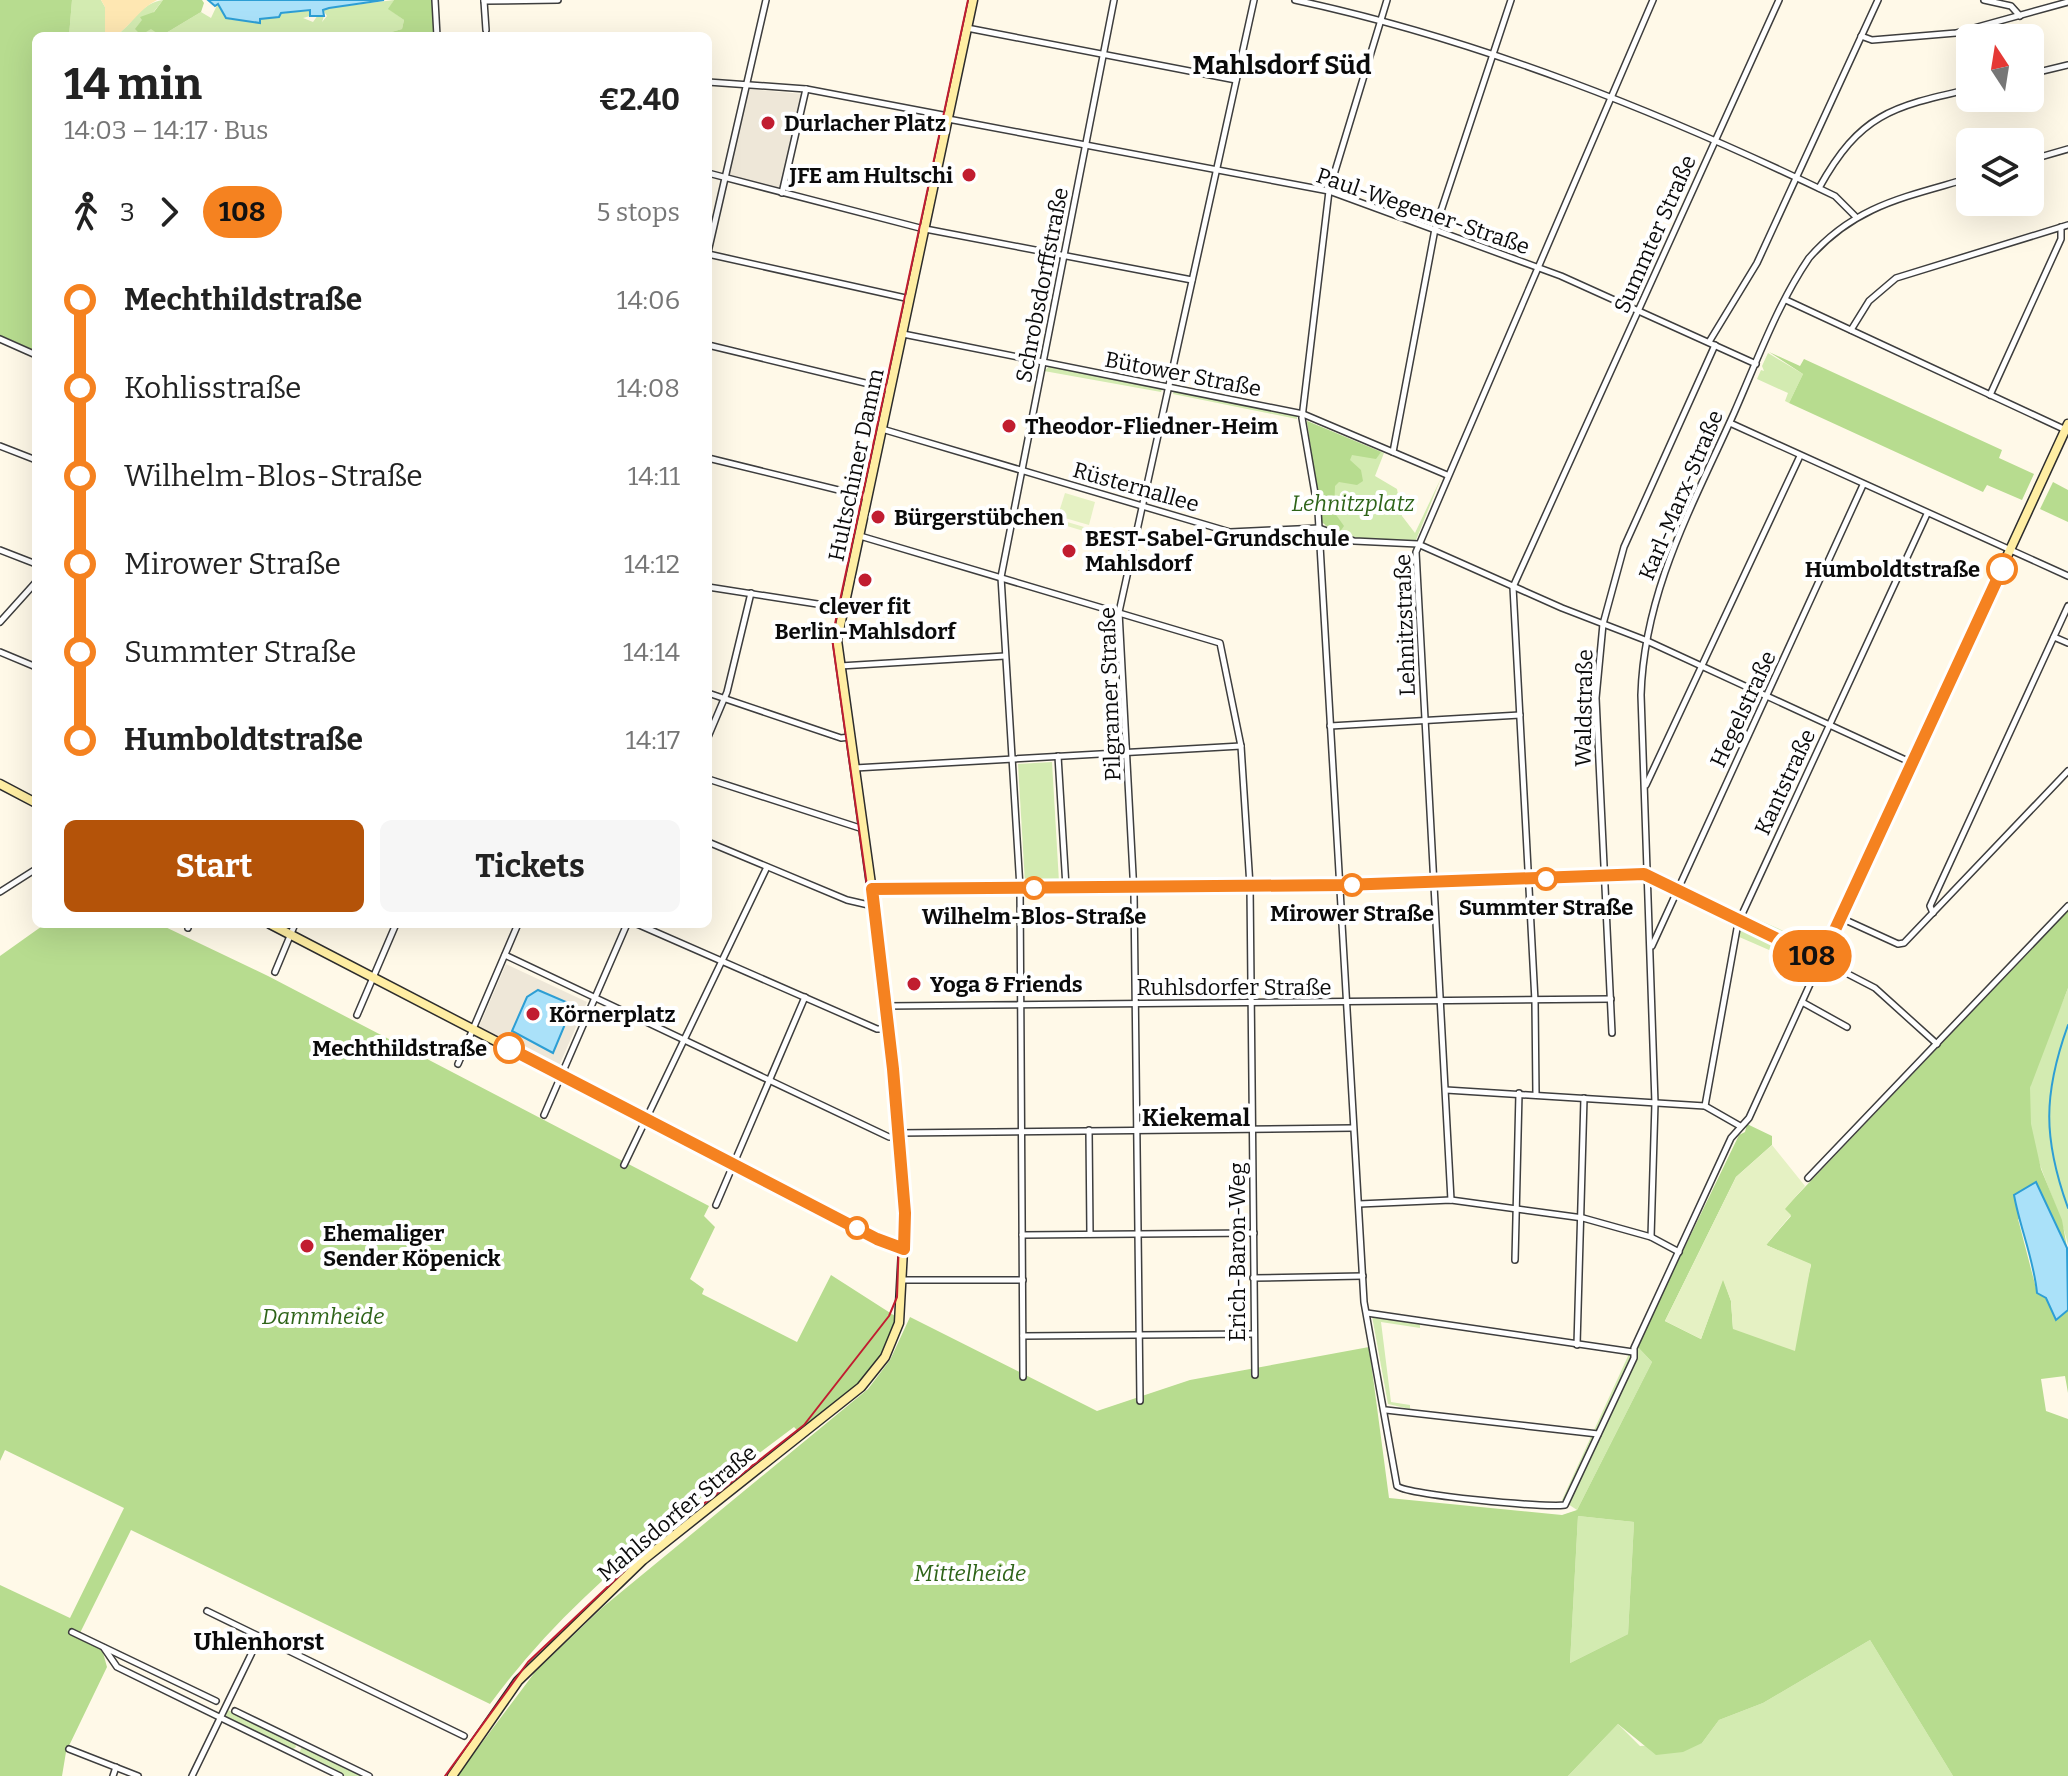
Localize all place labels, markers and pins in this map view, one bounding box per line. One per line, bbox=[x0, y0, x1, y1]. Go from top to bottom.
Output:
place label: Durlacher Platz bbox=[784, 110, 946, 137]
marker: Durlacher Platz bbox=[759, 114, 777, 132]
place label: JFE am Hultschi bbox=[789, 162, 953, 189]
marker: JFE am Hultschi bbox=[960, 166, 978, 184]
place label: Theodor-Fliedner-Heim bbox=[1025, 413, 1278, 440]
marker: Theodor-Fliedner-Heim bbox=[1000, 417, 1018, 435]
place label: Bürgerstübchen bbox=[894, 504, 1064, 531]
marker: Bürgerstübchen bbox=[869, 508, 887, 526]
place label: BEST-Sabel-Grundschule Mahlsdorf bbox=[1085, 525, 1350, 577]
marker: BEST-Sabel-Grundschule Mahlsdorf bbox=[1060, 542, 1078, 560]
marker: Humboldtstraße bbox=[1987, 554, 2017, 584]
place label: Humboldtstraße bbox=[1805, 556, 1980, 583]
marker: clever fit Berlin-Mahlsdorf bbox=[856, 571, 874, 589]
place label: clever fit Berlin-Mahlsdorf bbox=[774, 593, 957, 645]
marker: Summter Straße bbox=[1535, 868, 1557, 890]
marker: Mirower Straße bbox=[1341, 874, 1363, 896]
marker: Wilhelm-Blos-Straße bbox=[1023, 877, 1045, 899]
place label: Summter Straße bbox=[1459, 894, 1633, 921]
place label: Mirower Straße bbox=[1270, 900, 1434, 927]
place label: Wilhelm-Blos-Straße bbox=[922, 903, 1146, 930]
place label: Yoga & Friends bbox=[930, 971, 1083, 998]
marker: Yoga & Friends bbox=[905, 975, 923, 993]
place label: Körnerplatz bbox=[549, 1001, 676, 1028]
marker: Körnerplatz bbox=[524, 1005, 542, 1023]
marker: Mechthildstraße bbox=[494, 1033, 524, 1063]
place label: Mechthildstraße bbox=[312, 1035, 487, 1062]
unlabelled marker bbox=[846, 1217, 868, 1239]
place label: Ehemaliger Sender Köpenick bbox=[323, 1220, 501, 1272]
marker: Ehemaliger Sender Köpenick bbox=[298, 1237, 316, 1255]

